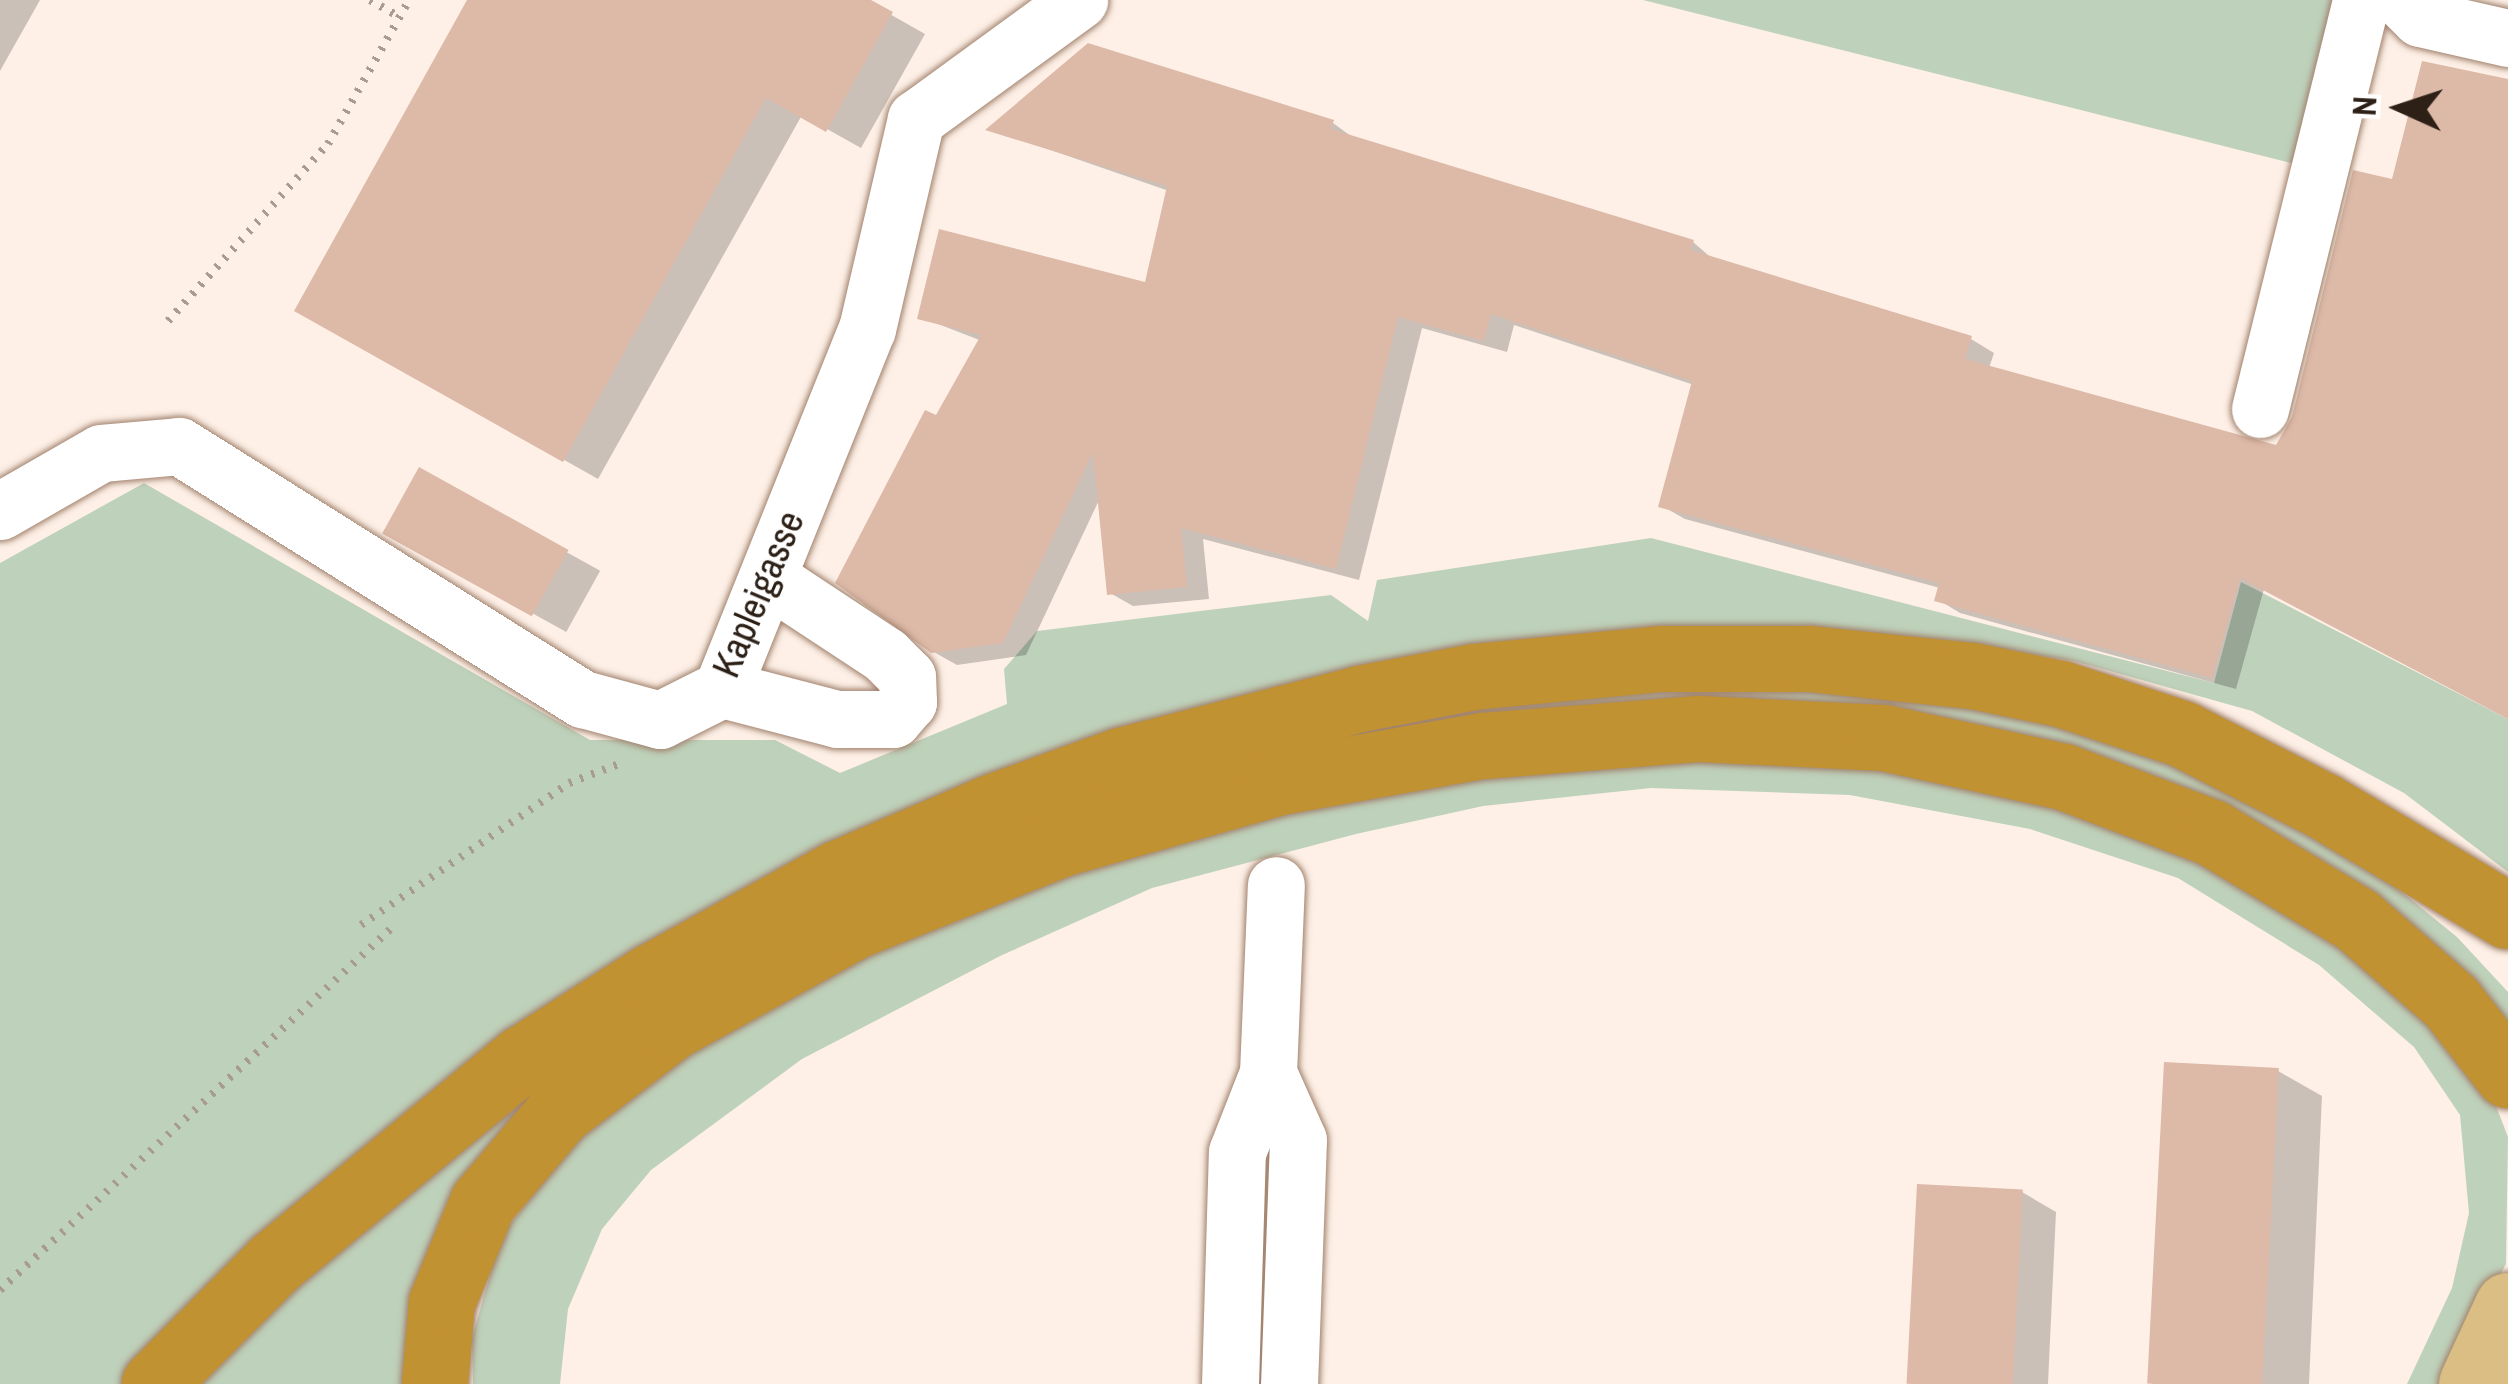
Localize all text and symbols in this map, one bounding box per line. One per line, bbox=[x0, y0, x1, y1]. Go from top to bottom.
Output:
north arrow bbox=[2340, 48, 2460, 168]
text: N bbox=[2342, 95, 2387, 117]
street label: Kapleigasse bbox=[702, 504, 814, 684]

